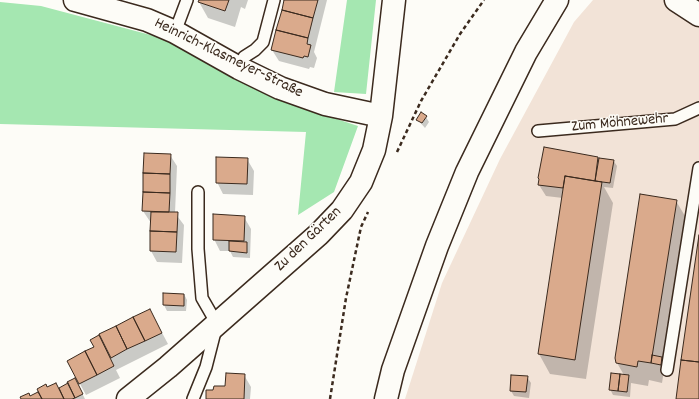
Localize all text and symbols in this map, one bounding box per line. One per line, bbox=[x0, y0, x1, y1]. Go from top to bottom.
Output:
street label: Heinrich-Klasmeyer-Straße bbox=[151, 15, 305, 103]
street label: Zum Möhnewehr bbox=[571, 110, 669, 138]
street label: Zu den Gärten bbox=[272, 203, 346, 277]

